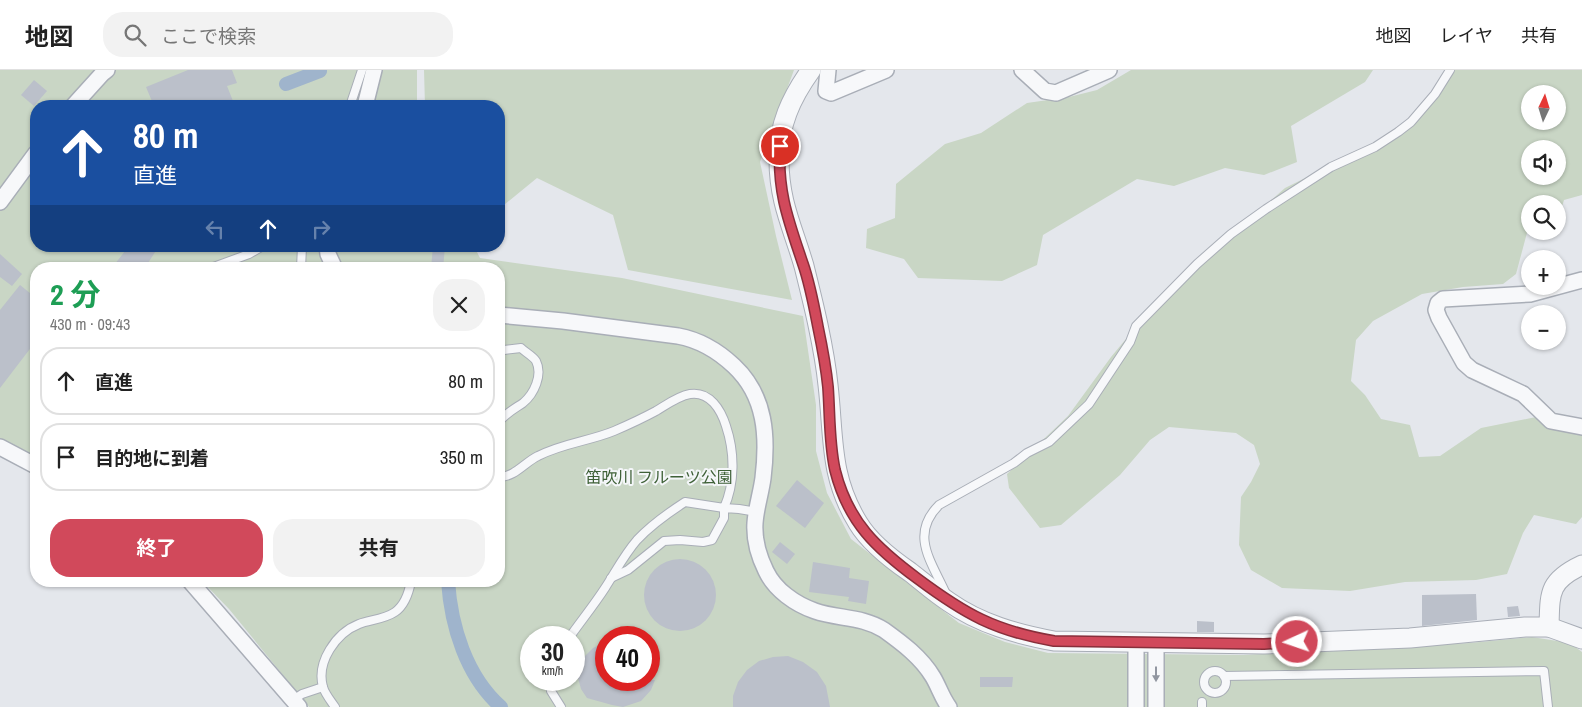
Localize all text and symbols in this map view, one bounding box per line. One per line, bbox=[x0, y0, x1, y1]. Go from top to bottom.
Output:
search box bbox=[103, 12, 453, 57]
text: 地図 bbox=[25, 20, 73, 52]
icon: search bbox=[121, 21, 149, 49]
text: ここで検索 bbox=[161, 23, 256, 49]
text: 地図 bbox=[1376, 23, 1412, 48]
text: レイヤ bbox=[1440, 23, 1493, 48]
text: 共有 bbox=[1521, 23, 1557, 48]
north arrow bbox=[1521, 85, 1566, 130]
map controls bbox=[1521, 85, 1566, 350]
text: 80 m bbox=[133, 112, 198, 159]
icon: ahead bbox=[50, 120, 115, 185]
pin bbox=[759, 125, 801, 167]
icon: arrive bbox=[766, 132, 794, 160]
button: sound bbox=[1521, 140, 1566, 185]
text: 直進 bbox=[133, 160, 177, 190]
button: search bbox=[1521, 195, 1566, 240]
icon: left bbox=[201, 215, 229, 243]
icon: ahead bbox=[254, 215, 282, 243]
icon: right bbox=[307, 215, 335, 243]
button: + bbox=[1521, 250, 1566, 295]
text: 2 分 bbox=[50, 274, 101, 314]
button: close bbox=[433, 279, 485, 331]
button: − bbox=[1521, 305, 1566, 350]
text: 430 m · 09:43 bbox=[50, 313, 130, 335]
icon: ahead bbox=[52, 367, 80, 395]
text: 80 m bbox=[448, 368, 483, 394]
text: 直進 bbox=[95, 369, 133, 395]
icon: arrive bbox=[52, 443, 80, 471]
text: 350 m bbox=[440, 444, 483, 470]
text: 目的地に到着 bbox=[95, 445, 209, 471]
park label: 笛吹川 フルーツ公園 bbox=[585, 466, 733, 488]
button: 終了 bbox=[50, 519, 263, 577]
button: 共有 bbox=[273, 519, 485, 577]
position arrow bbox=[1270, 615, 1322, 667]
speed limit sign: 40 bbox=[595, 626, 660, 691]
text: 30 bbox=[541, 635, 564, 669]
text: km/h bbox=[542, 663, 563, 679]
one-way arrow bbox=[1152, 667, 1160, 683]

